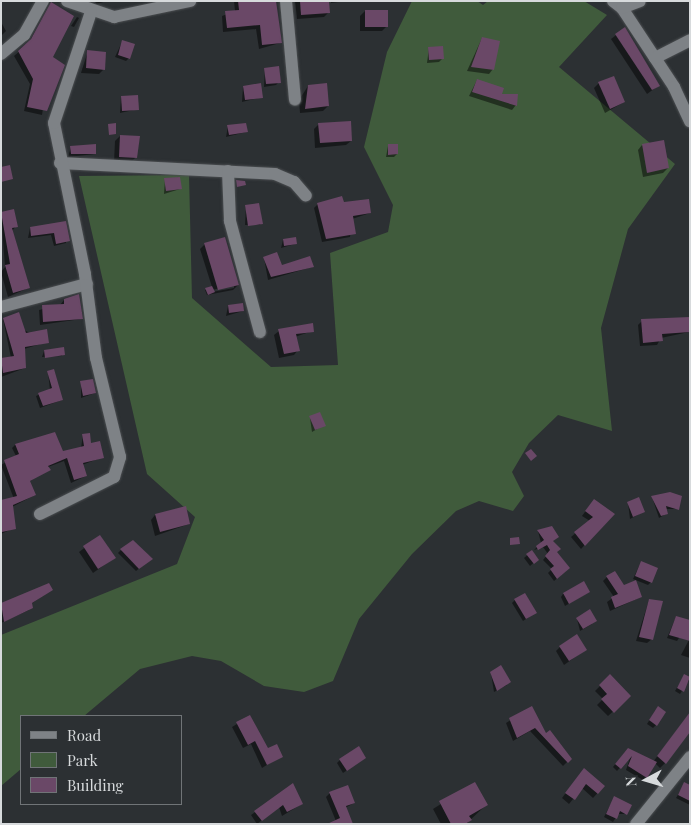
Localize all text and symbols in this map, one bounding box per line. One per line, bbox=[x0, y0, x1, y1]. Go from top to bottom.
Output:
legend bbox=[20, 715, 182, 805]
text: Road bbox=[67, 725, 101, 745]
text: Park bbox=[67, 750, 98, 770]
north arrow bbox=[621, 755, 671, 805]
text: Building bbox=[67, 775, 123, 795]
text: N bbox=[621, 776, 641, 788]

